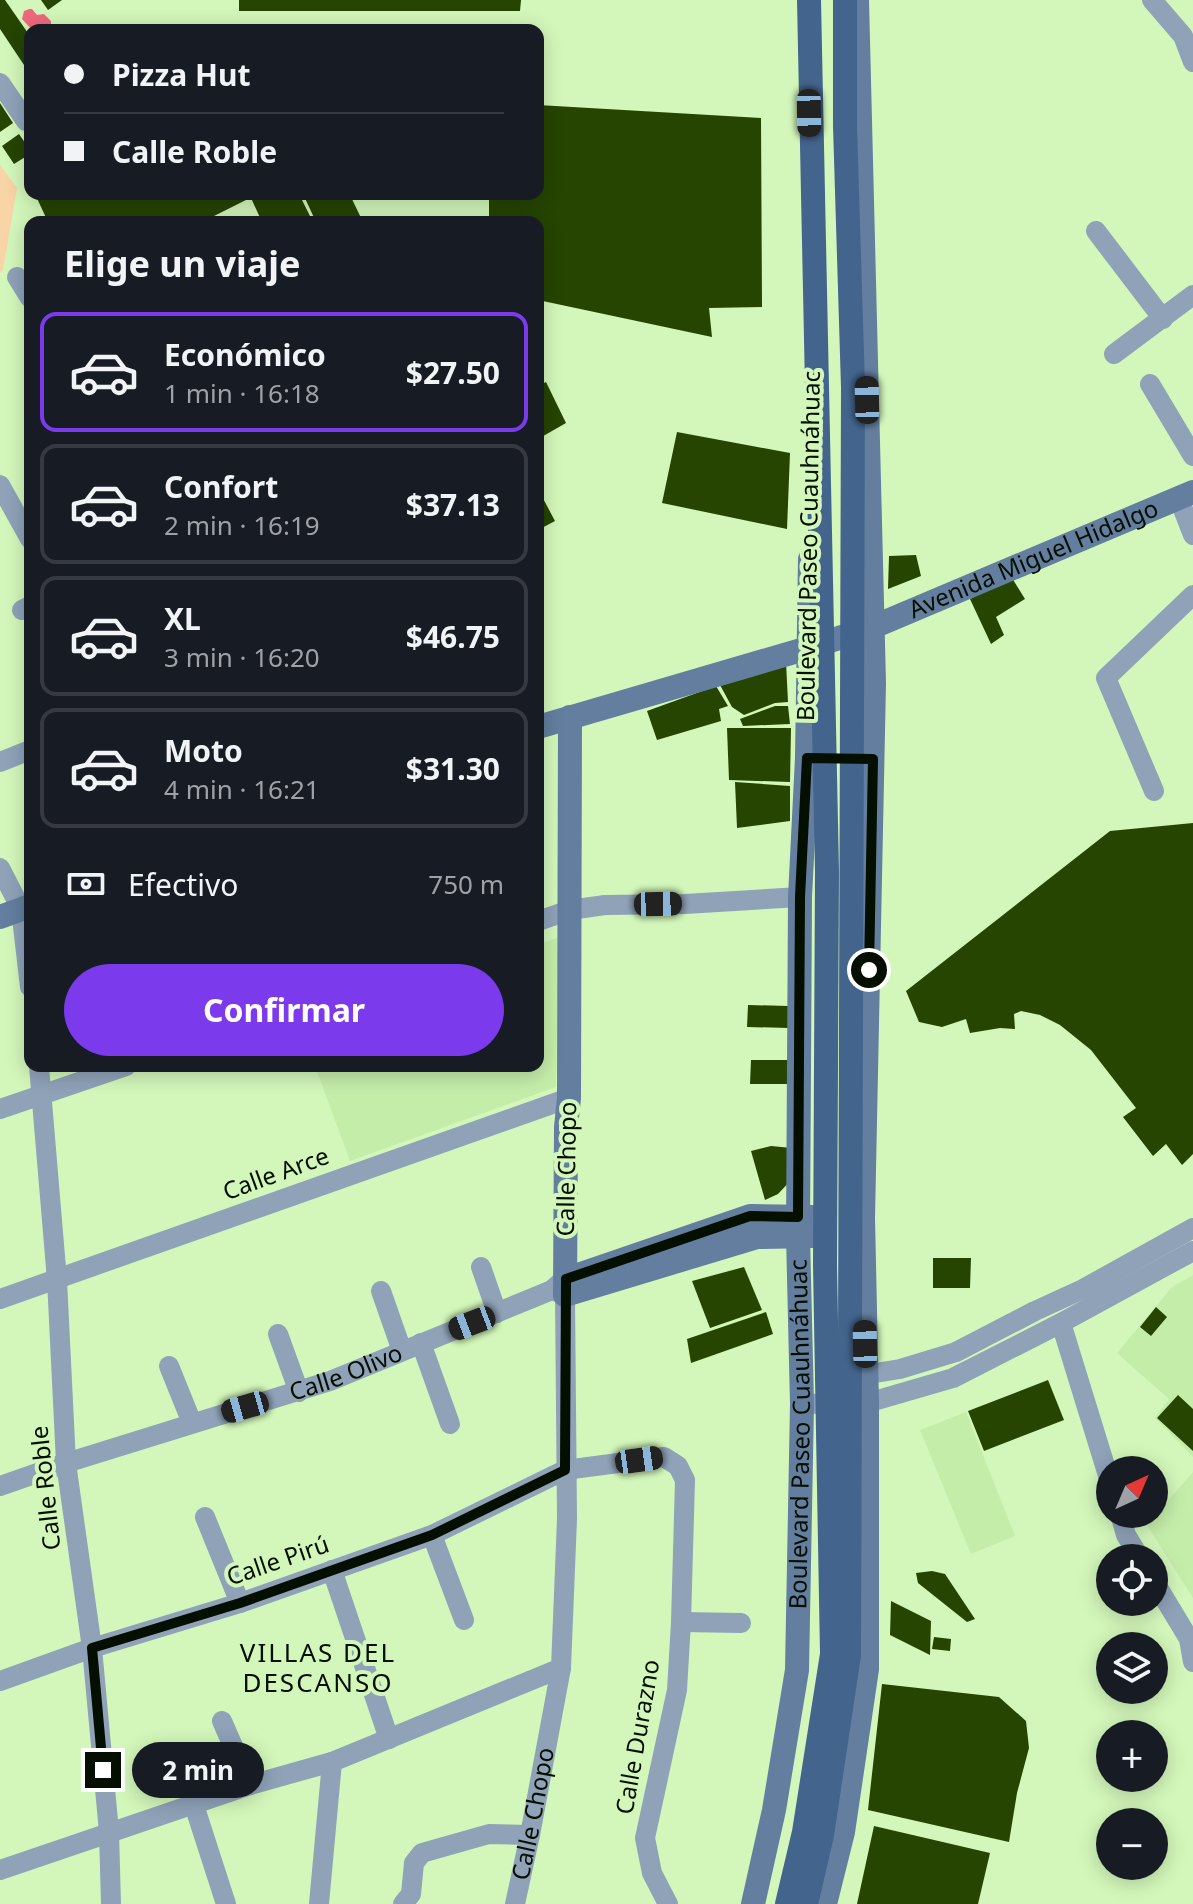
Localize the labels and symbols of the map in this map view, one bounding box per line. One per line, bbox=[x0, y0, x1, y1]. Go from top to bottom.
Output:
car bbox=[797, 89, 821, 137]
street label: Boulevard Paseo Cuauhnáhuac bbox=[788, 371, 827, 721]
car bbox=[855, 376, 879, 424]
street label: Avenida Miguel Hidalgo bbox=[903, 491, 1163, 625]
car bbox=[634, 892, 682, 916]
route start bbox=[851, 952, 887, 988]
street label: Calle Chopo bbox=[548, 1101, 583, 1237]
street label: Calle Arce bbox=[218, 1138, 333, 1207]
street label: Boulevard Paseo Cuauhnáhuac bbox=[780, 1259, 817, 1610]
car bbox=[445, 1303, 499, 1343]
car bbox=[853, 1320, 877, 1368]
street label: Calle Olivo bbox=[285, 1335, 407, 1408]
car bbox=[219, 1389, 271, 1425]
street label: Calle Roble bbox=[22, 1424, 67, 1552]
car bbox=[614, 1445, 664, 1475]
north arrow bbox=[1096, 1456, 1168, 1528]
street label: Calle Pirú bbox=[222, 1527, 333, 1592]
district label: VILLAS DEL DESCANSO bbox=[240, 1634, 396, 1700]
street label: Calle Durazno bbox=[607, 1657, 666, 1817]
callout: 2 min bbox=[131, 1742, 263, 1798]
street label: Calle Chopo bbox=[503, 1744, 561, 1883]
route end bbox=[85, 1752, 121, 1788]

